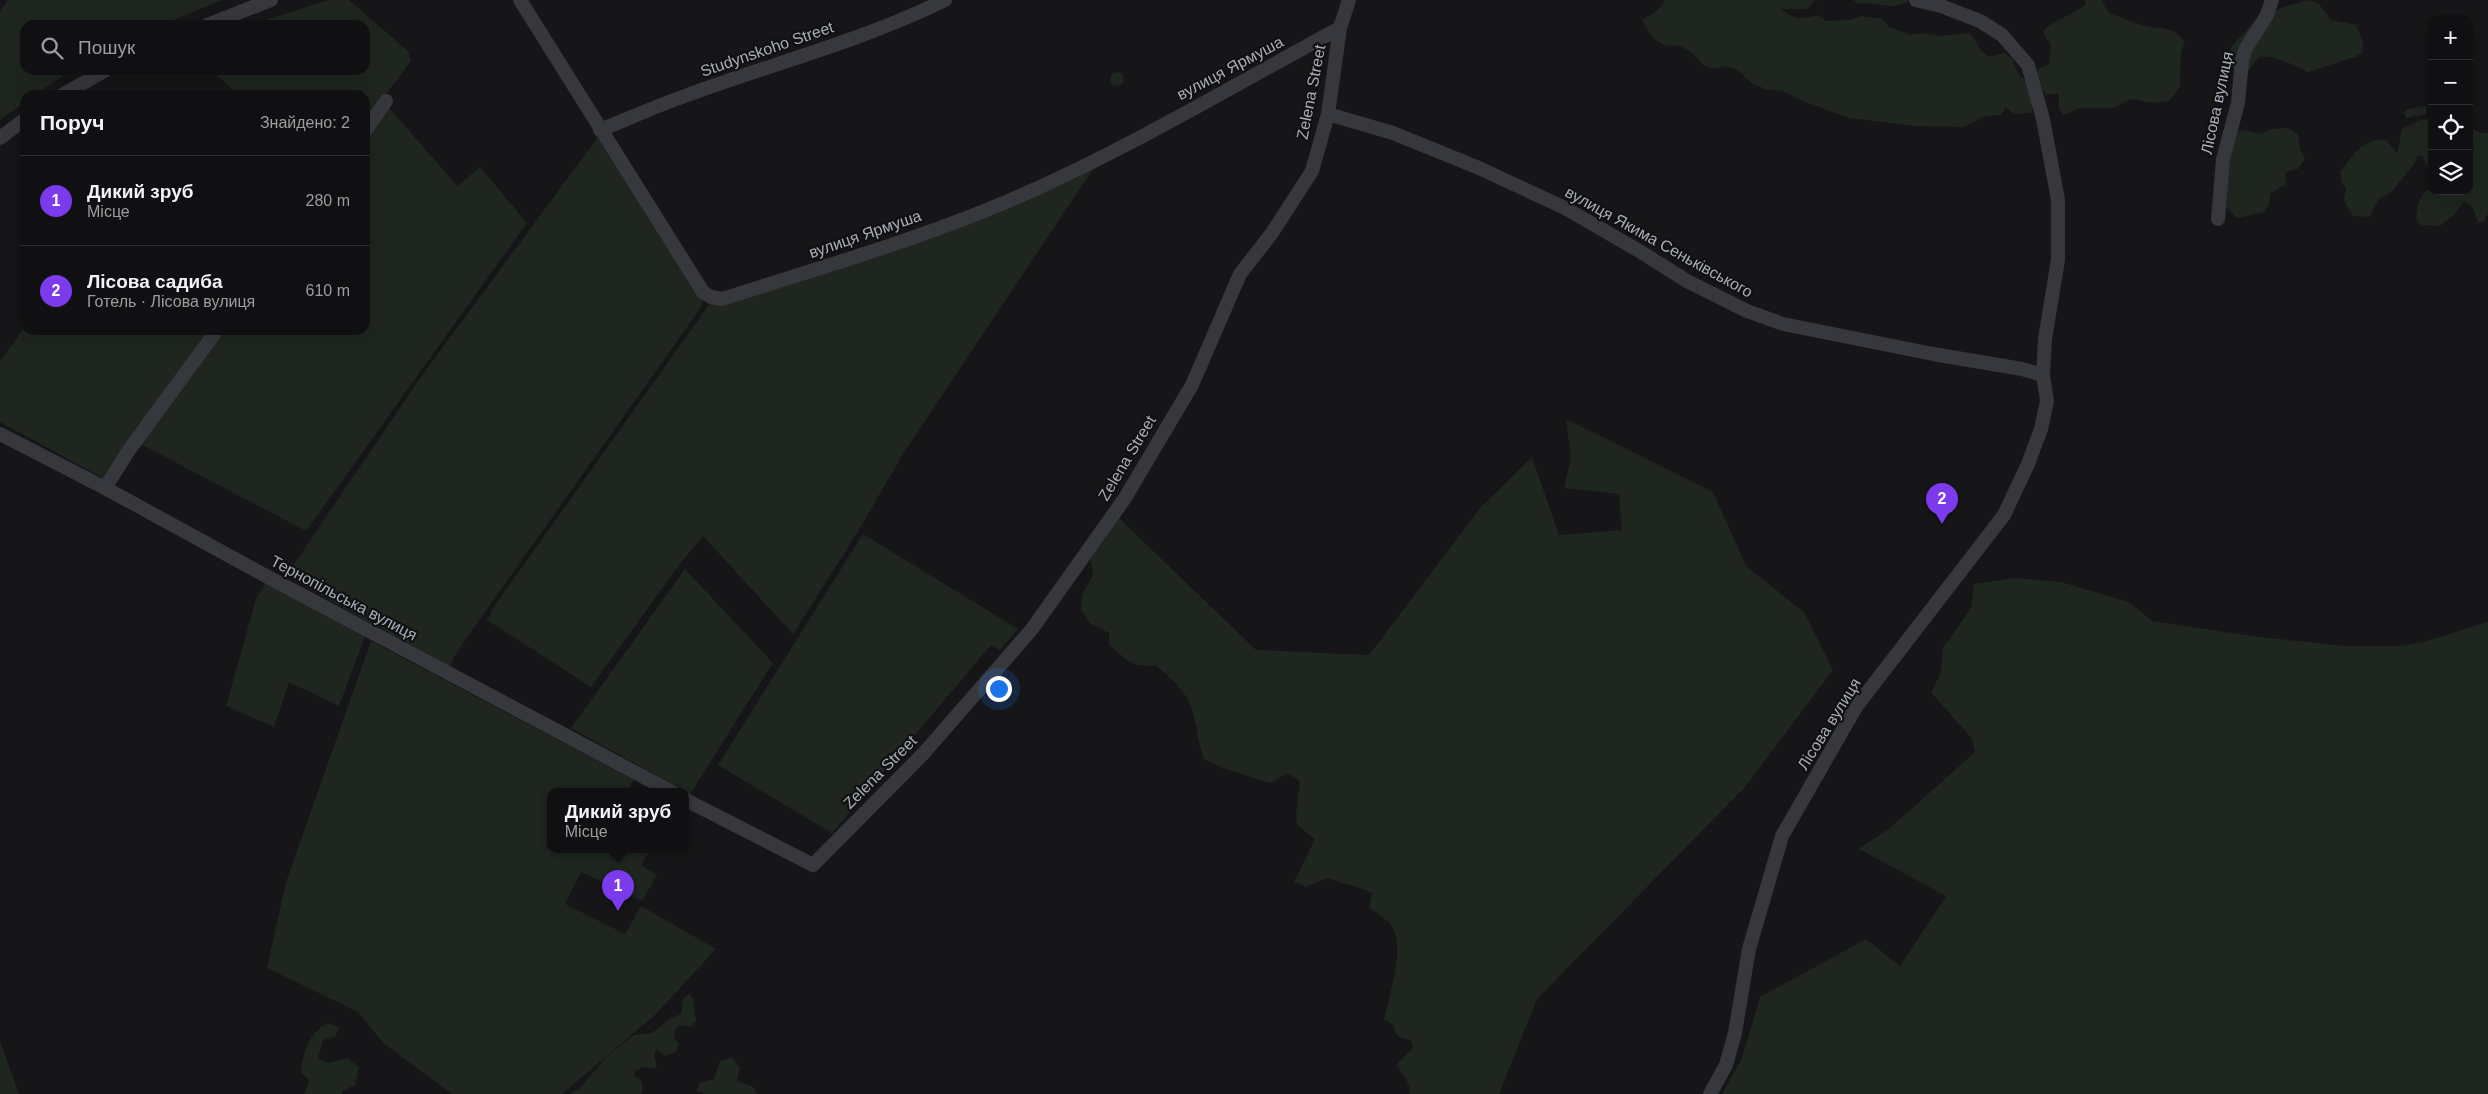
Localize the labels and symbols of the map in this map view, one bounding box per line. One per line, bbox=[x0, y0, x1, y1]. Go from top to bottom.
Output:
street label: Studynskoho Street bbox=[698, 18, 836, 80]
street label: вулиця Ярмуша bbox=[1174, 33, 1286, 103]
street label: Zelena Street bbox=[1293, 43, 1329, 141]
street label: Лісова вулиця bbox=[2198, 50, 2236, 156]
street label: вулиця Якима Сеньківського bbox=[1562, 183, 1756, 301]
street label: вулиця Ярмуша bbox=[807, 207, 924, 261]
street label: Zelena Street bbox=[1095, 412, 1159, 504]
pin: 2 bbox=[1926, 483, 1958, 524]
street label: Тернопільська вулиця bbox=[268, 552, 420, 644]
street label: Лісова вулиця bbox=[1794, 675, 1864, 773]
your location bbox=[986, 676, 1012, 702]
street label: Zelena Street bbox=[840, 732, 920, 812]
pin: 1 bbox=[602, 870, 634, 911]

